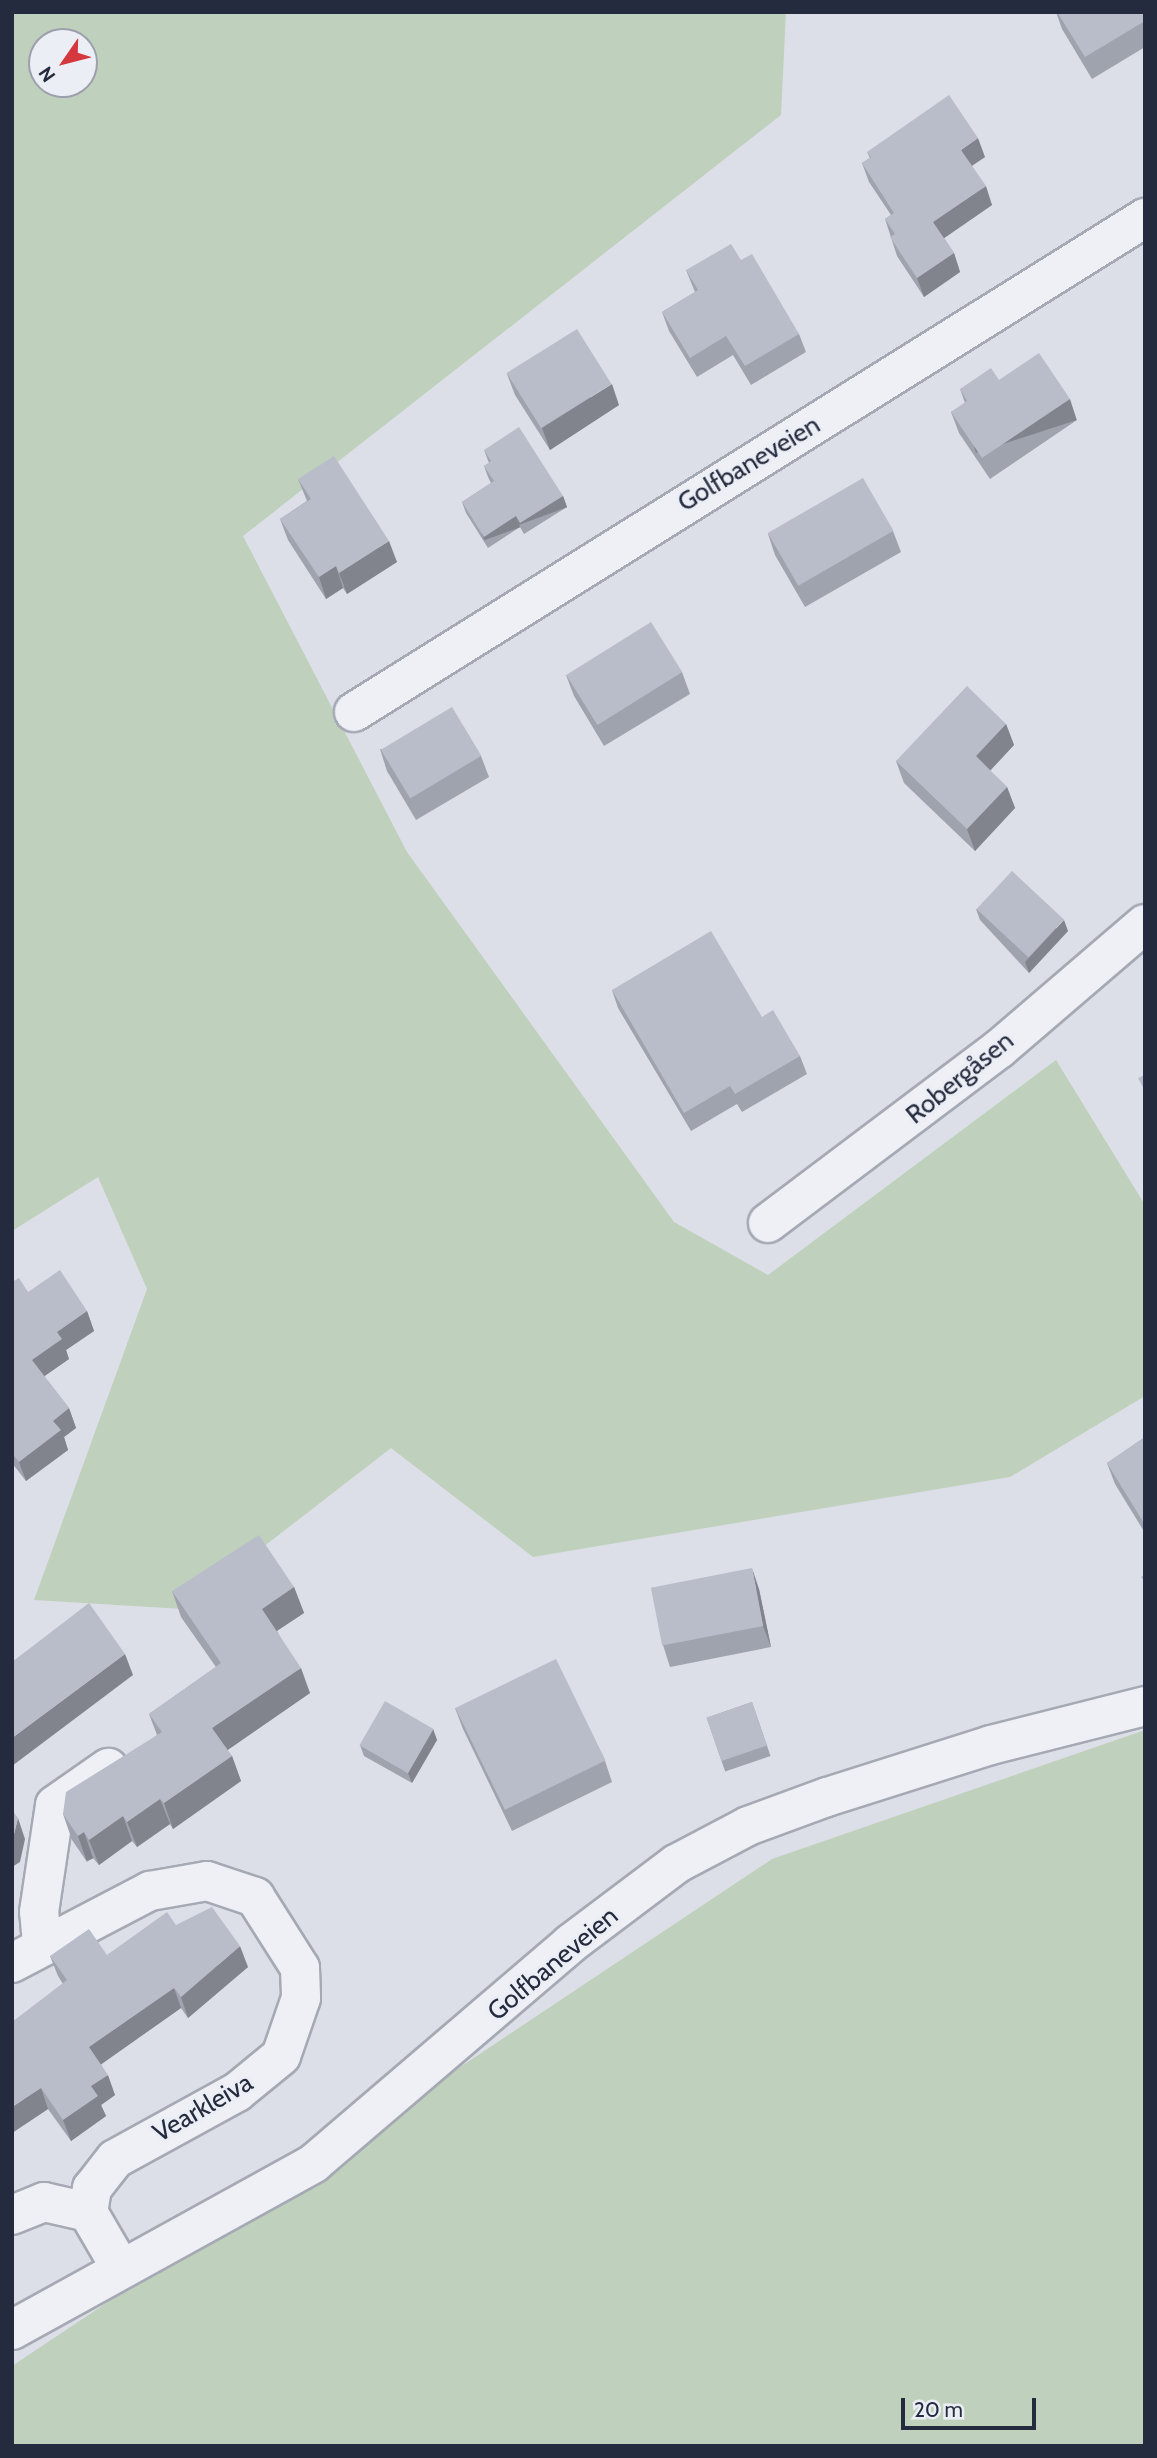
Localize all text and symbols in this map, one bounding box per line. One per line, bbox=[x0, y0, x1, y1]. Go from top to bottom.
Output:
north arrow bbox=[28, 28, 98, 98]
text: N bbox=[34, 62, 60, 86]
street label: Golfbaneveien bbox=[672, 409, 826, 519]
street label: Robergåsen bbox=[900, 1025, 1020, 1131]
street label: Golfbaneveien bbox=[482, 1901, 624, 2027]
street label: Vearkleiva bbox=[148, 2067, 258, 2149]
scale bar bbox=[905, 2384, 1040, 2428]
text: 20 m bbox=[914, 2397, 963, 2422]

